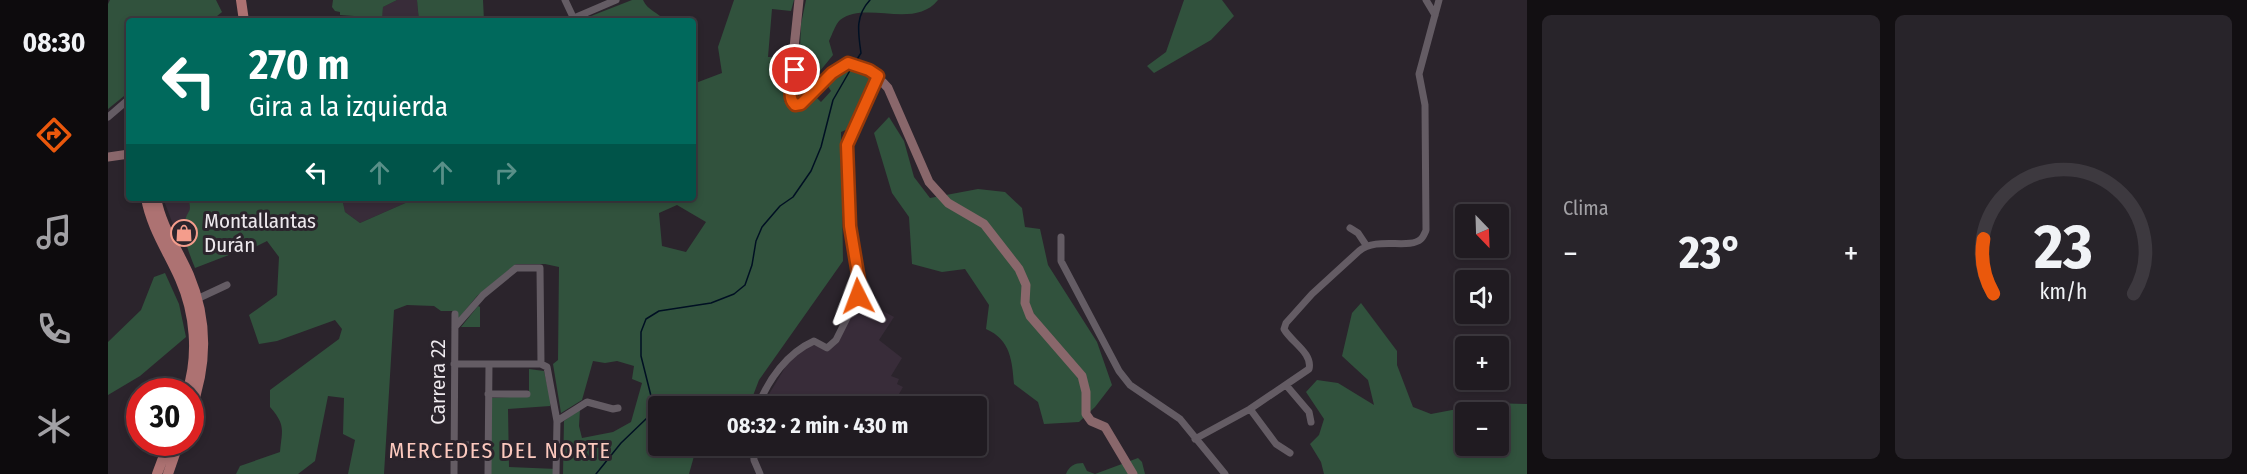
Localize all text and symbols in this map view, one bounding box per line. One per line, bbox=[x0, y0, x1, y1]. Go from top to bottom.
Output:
text: 08:30 bbox=[22, 27, 86, 59]
text: 270 m bbox=[249, 40, 349, 90]
icon: left bbox=[150, 42, 228, 120]
pin bbox=[769, 44, 820, 95]
icon: arrive bbox=[778, 53, 811, 86]
text: Gira a la izquierda bbox=[249, 91, 448, 123]
icon: directions bbox=[33, 114, 75, 156]
icon: left bbox=[300, 156, 333, 189]
icon: ahead bbox=[363, 156, 396, 189]
icon: ahead bbox=[426, 156, 459, 189]
icon: right bbox=[489, 156, 522, 189]
text: Clima bbox=[1563, 196, 1608, 220]
north arrow bbox=[1455, 204, 1509, 258]
map controls bbox=[1455, 204, 1509, 456]
place label: Montallantas Durán bbox=[204, 208, 316, 258]
text: 23 bbox=[2033, 210, 2092, 285]
icon: music bbox=[33, 211, 75, 253]
shop icon: Montallantas Durán bbox=[169, 218, 199, 248]
text: 23° bbox=[1679, 226, 1742, 280]
text: − bbox=[1563, 234, 1578, 274]
text: + bbox=[1843, 234, 1858, 274]
position arrow bbox=[826, 264, 890, 328]
button: sound bbox=[1455, 270, 1509, 324]
text: km/h bbox=[2039, 279, 2087, 305]
icon: phone bbox=[33, 308, 75, 350]
button: + bbox=[1455, 336, 1509, 390]
street label: Carrera 22 bbox=[425, 339, 451, 425]
speed limit sign: 30 bbox=[126, 378, 204, 456]
button: − bbox=[1455, 402, 1509, 456]
icon: climate bbox=[33, 405, 75, 447]
text: 08:32 · 2 min · 430 m bbox=[727, 412, 908, 439]
district label: MERCEDES DEL NORTE bbox=[389, 437, 611, 464]

